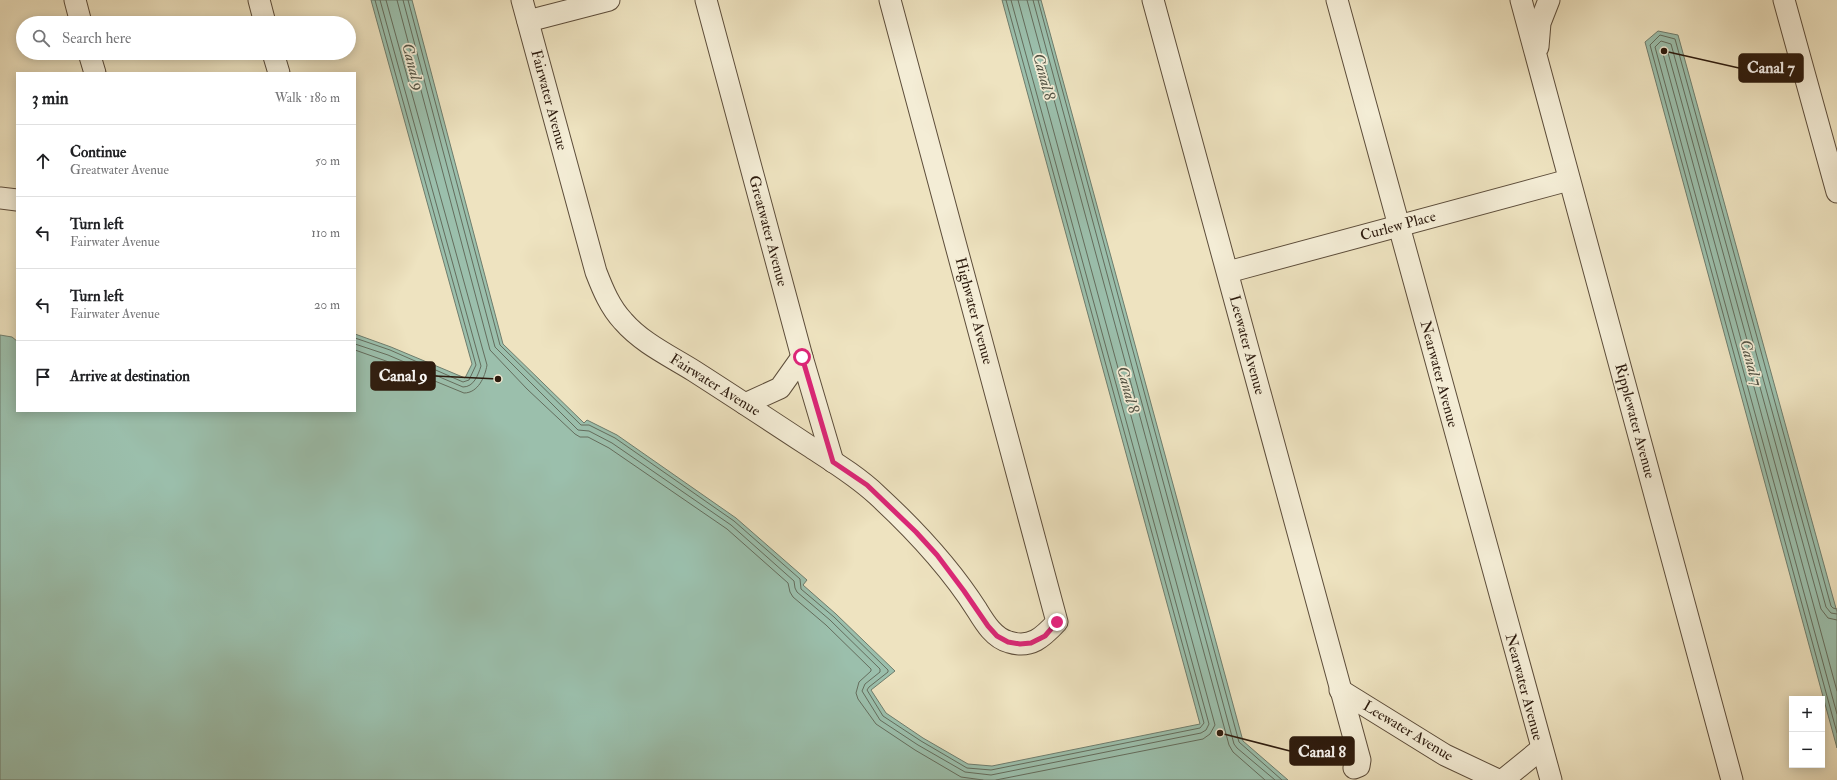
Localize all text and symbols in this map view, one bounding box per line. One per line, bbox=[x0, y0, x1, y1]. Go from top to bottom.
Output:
search box bbox=[16, 16, 356, 60]
icon: search bbox=[30, 27, 52, 49]
text: Search here bbox=[62, 29, 131, 48]
water label: Canal 9 bbox=[397, 41, 429, 93]
street label: Fairwater Avenue bbox=[526, 48, 572, 152]
water label: Canal 8 bbox=[1028, 51, 1060, 103]
callout: Canal 7 bbox=[1739, 54, 1803, 82]
text: Canal 7 bbox=[1747, 58, 1796, 78]
text: 3 min bbox=[32, 88, 69, 109]
text: Walk · 180 m bbox=[275, 90, 340, 106]
text: Continue bbox=[70, 143, 126, 162]
icon: ahead bbox=[32, 150, 54, 172]
text: 50 m bbox=[315, 153, 340, 169]
text: Greatwater Avenue bbox=[70, 162, 169, 178]
street label: Greatwater Avenue bbox=[744, 173, 792, 289]
street label: Curlew Place bbox=[1358, 207, 1438, 245]
text: Turn left bbox=[70, 215, 124, 234]
icon: left bbox=[32, 222, 54, 244]
text: 110 m bbox=[311, 225, 340, 241]
text: Fairwater Avenue bbox=[70, 234, 160, 250]
street label: Highwater Avenue bbox=[951, 255, 997, 367]
text: Turn left bbox=[70, 287, 124, 306]
street label: Leewater Avenue bbox=[1225, 293, 1269, 397]
icon: left bbox=[32, 294, 54, 316]
text: 20 m bbox=[314, 297, 340, 313]
text: Fairwater Avenue bbox=[70, 306, 160, 322]
street label: Nearwater Avenue bbox=[1416, 319, 1462, 429]
water label: Canal 7 bbox=[1735, 337, 1767, 389]
route start bbox=[793, 348, 811, 366]
street label: Fairwater Avenue bbox=[666, 350, 764, 420]
street label: Ripplewater Avenue bbox=[1610, 361, 1660, 481]
callout: Canal 9 bbox=[371, 362, 435, 390]
water label: Canal 8 bbox=[1112, 364, 1144, 416]
icon: arrive bbox=[32, 366, 54, 388]
text: Canal 9 bbox=[379, 366, 427, 386]
text: Arrive at destination bbox=[70, 367, 190, 386]
route end bbox=[1048, 613, 1066, 631]
street label: Nearwater Avenue bbox=[1501, 632, 1547, 742]
map controls bbox=[1789, 696, 1825, 768]
button: + bbox=[1789, 696, 1825, 732]
street label: Leewater Avenue bbox=[1359, 697, 1457, 765]
button: − bbox=[1789, 732, 1825, 768]
callout: Canal 8 bbox=[1290, 737, 1354, 765]
text: Canal 8 bbox=[1298, 742, 1347, 762]

